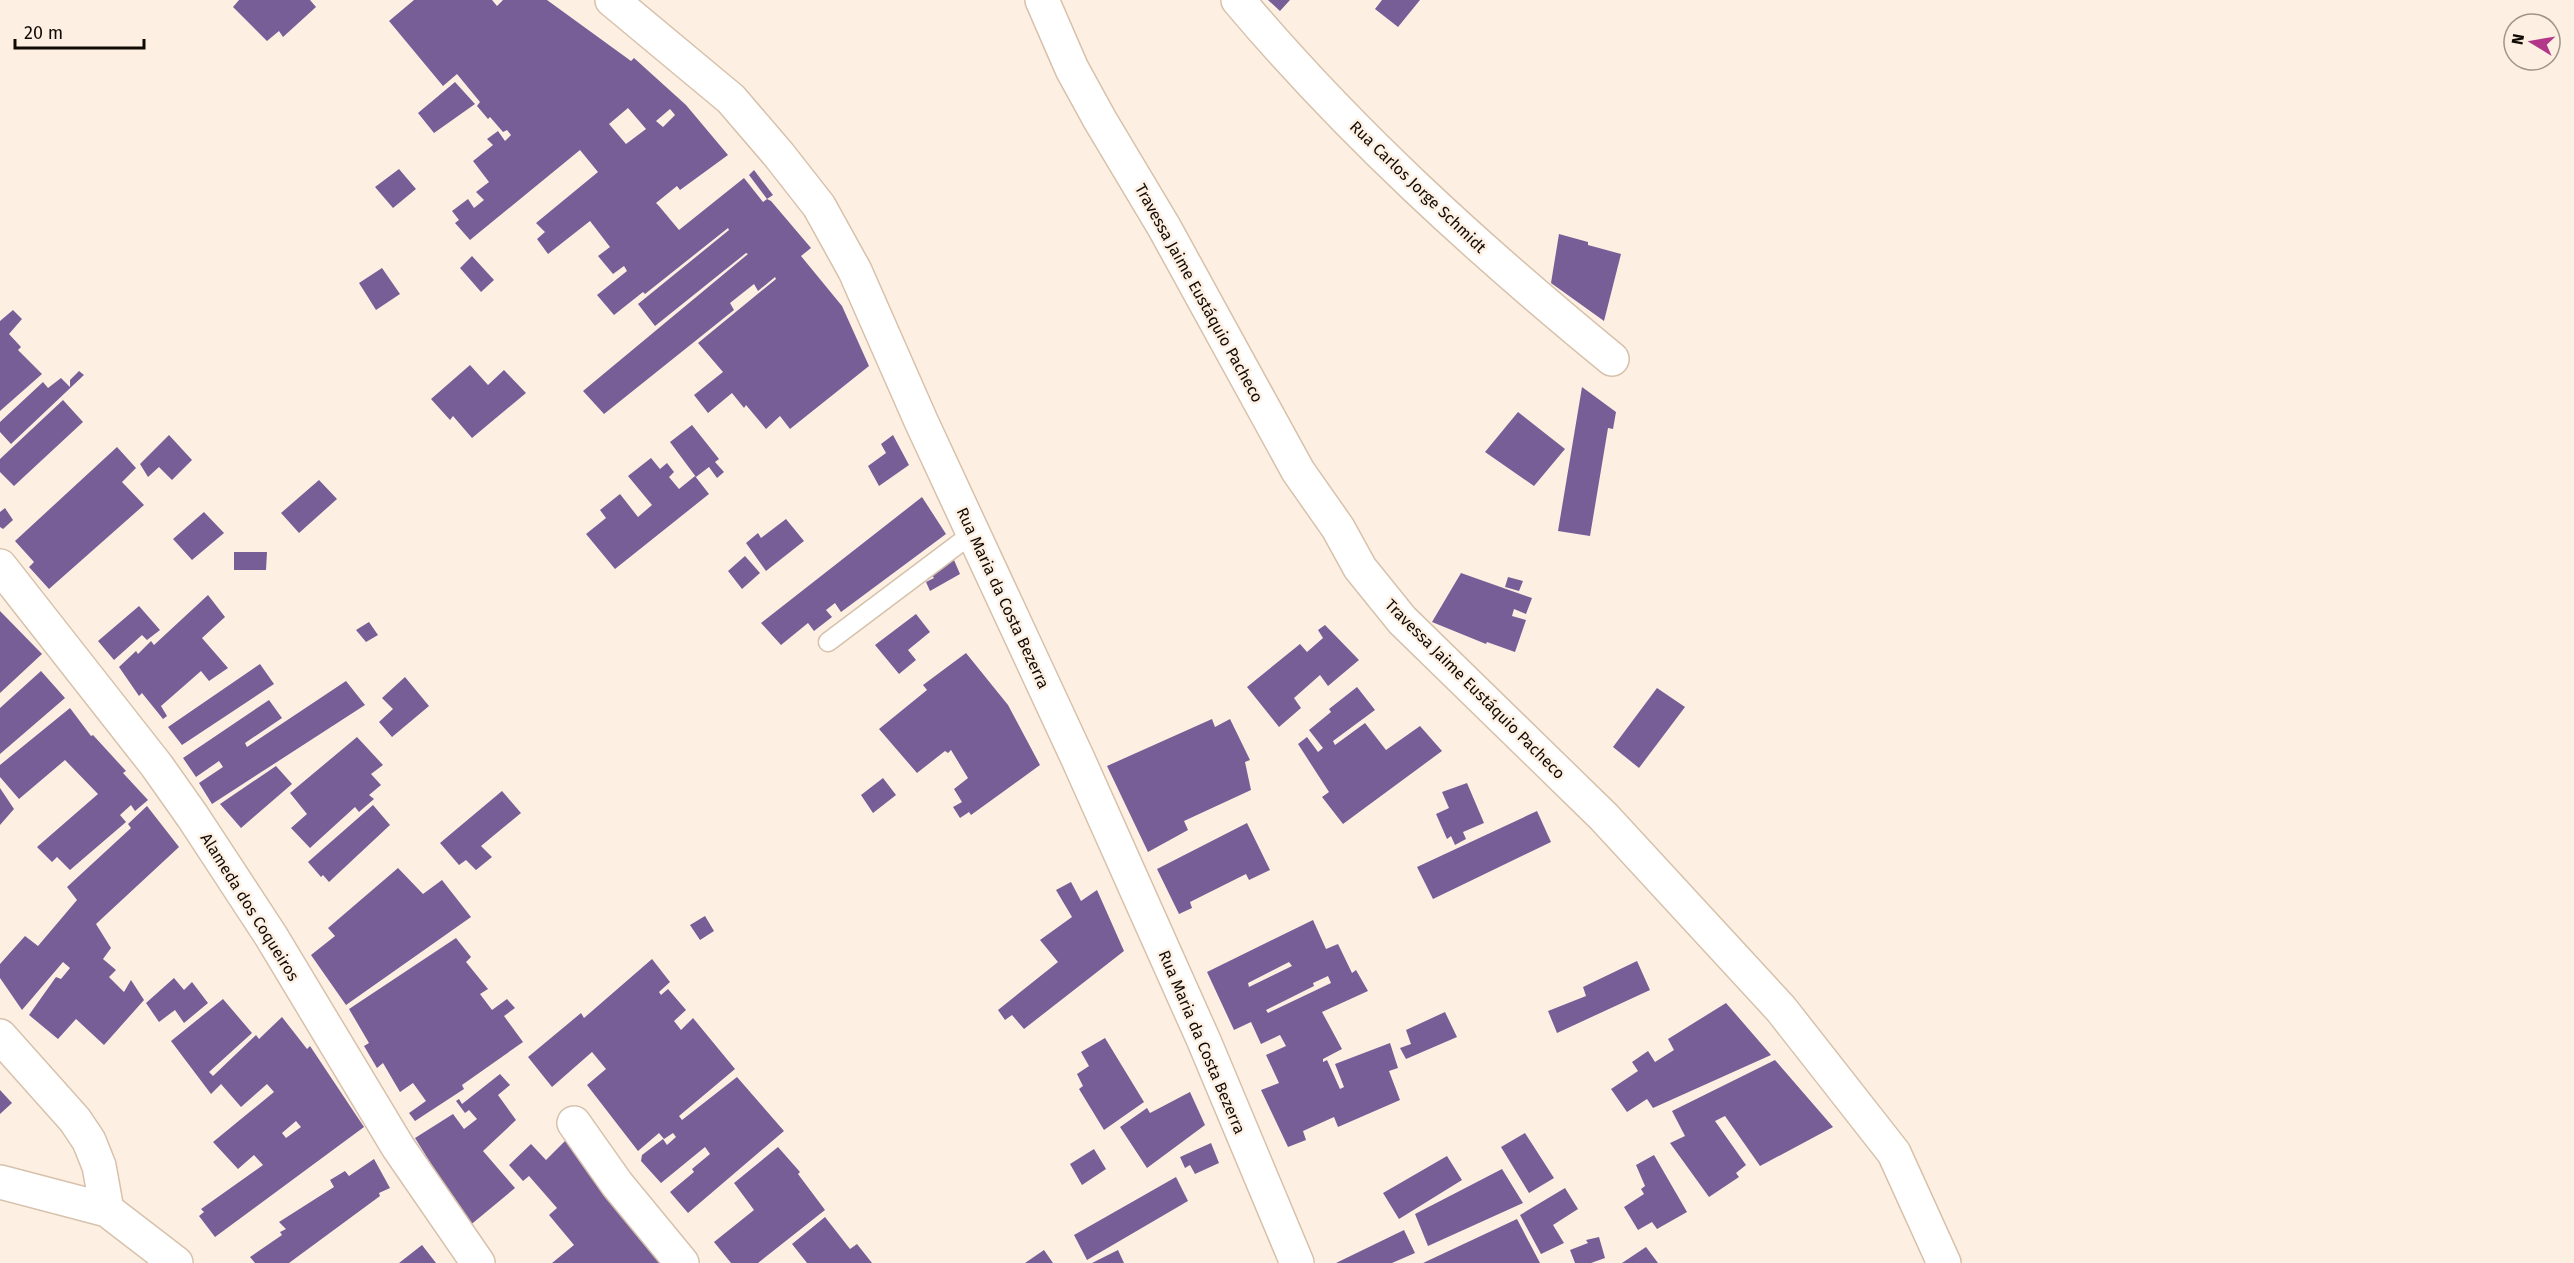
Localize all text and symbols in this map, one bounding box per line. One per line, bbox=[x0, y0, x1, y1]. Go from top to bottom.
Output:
scale bar bbox=[15, 12, 144, 50]
north arrow bbox=[2502, 12, 2562, 72]
text: 20 m bbox=[24, 22, 63, 44]
text: N bbox=[2507, 32, 2528, 46]
street label: Rua Carlos Jorge Schmidt bbox=[1346, 117, 1490, 257]
street label: Travessa Jaime Eustáquio Pacheco bbox=[1131, 180, 1267, 406]
street label: Rua Maria da Costa Bezerra bbox=[953, 504, 1053, 692]
street label: Travessa Jaime Eustáquio Pacheco bbox=[1381, 595, 1569, 783]
street label: Alameda dos Coqueiros bbox=[197, 830, 303, 984]
street label: Rua Maria da Costa Bezerra bbox=[1155, 947, 1249, 1137]

